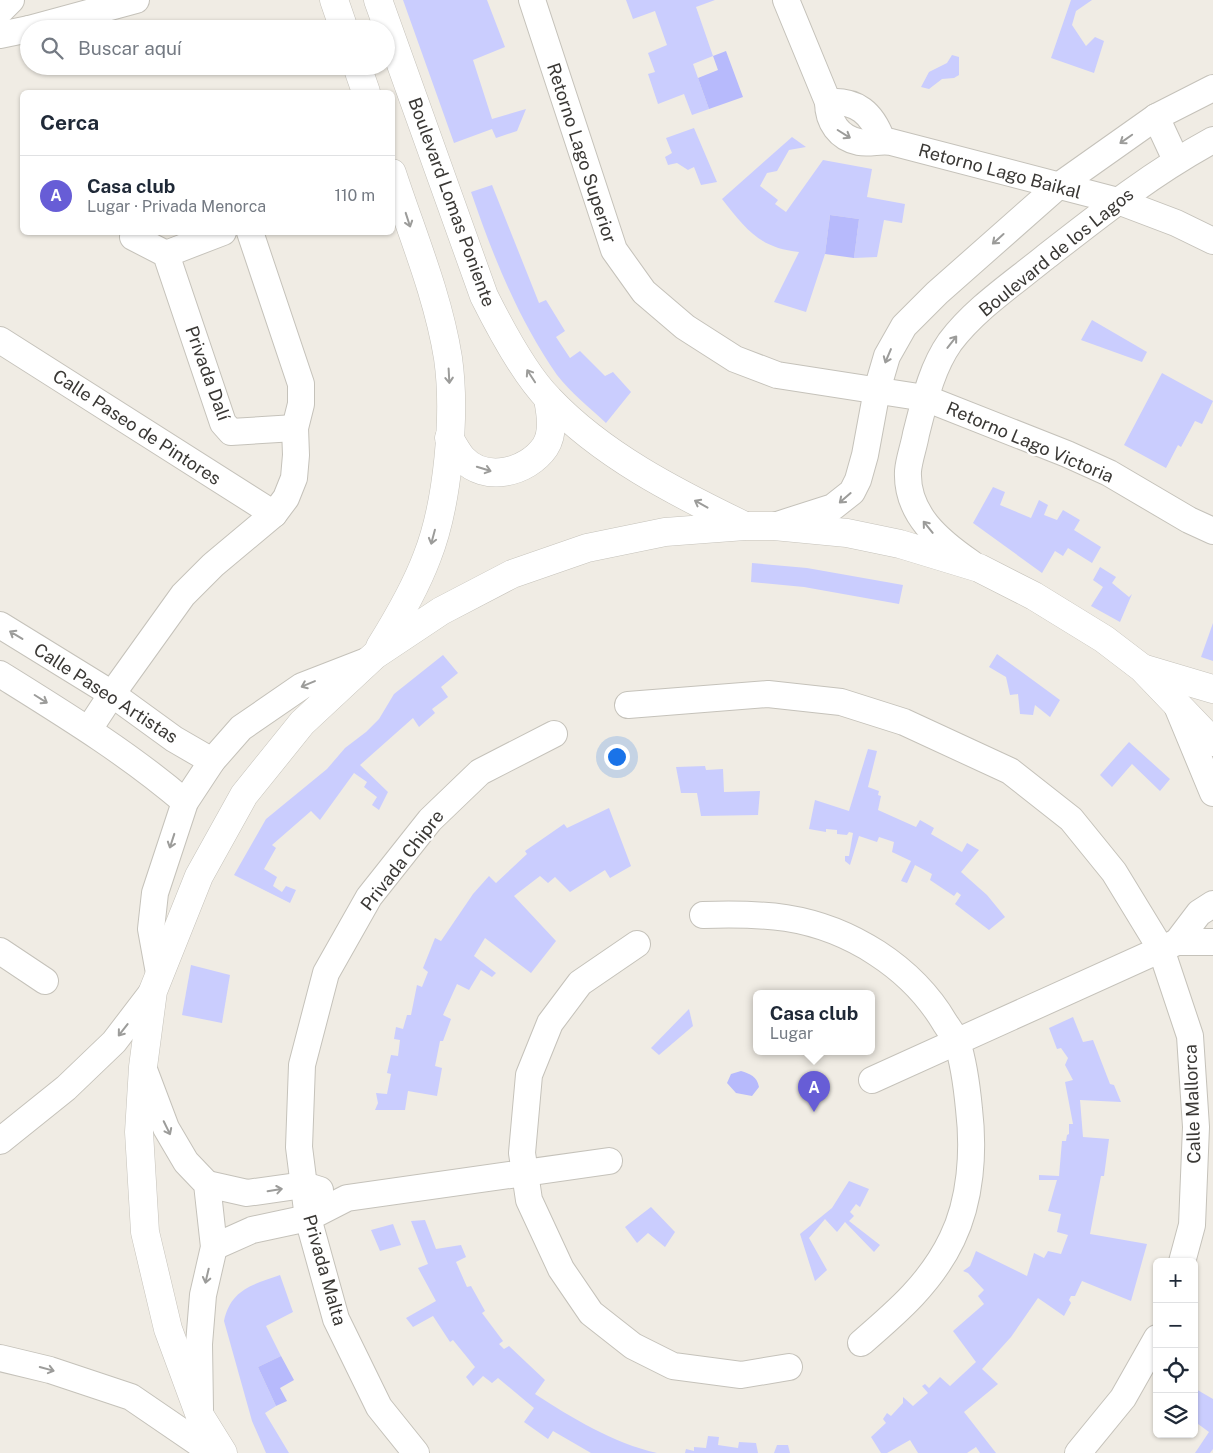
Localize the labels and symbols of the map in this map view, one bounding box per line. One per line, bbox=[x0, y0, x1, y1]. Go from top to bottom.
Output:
street label: Retorno Lago Superior bbox=[543, 60, 621, 246]
street label: Boulevard Lomas Poniente bbox=[404, 94, 500, 310]
one-way arrow bbox=[837, 130, 851, 140]
one-way arrow bbox=[1119, 134, 1133, 144]
street label: Retorno Lago Baikal bbox=[916, 139, 1084, 203]
street label: Boulevard de los Lagos bbox=[975, 183, 1137, 321]
one-way arrow bbox=[404, 211, 413, 227]
one-way arrow bbox=[992, 233, 1005, 244]
street label: Privada Dalí bbox=[181, 323, 235, 424]
one-way arrow bbox=[947, 335, 958, 348]
one-way arrow bbox=[882, 348, 892, 363]
street label: Calle Paseo de Pintores bbox=[49, 365, 225, 489]
one-way arrow bbox=[444, 368, 453, 384]
one-way arrow bbox=[526, 369, 536, 383]
street label: Retorno Lago Victoria bbox=[943, 397, 1117, 487]
one-way arrow bbox=[476, 465, 492, 475]
one-way arrow bbox=[839, 492, 852, 504]
one-way arrow bbox=[694, 499, 709, 508]
one-way arrow bbox=[923, 521, 934, 534]
one-way arrow bbox=[427, 529, 437, 545]
one-way arrow bbox=[10, 630, 24, 640]
street label: Calle Paseo Artistas bbox=[30, 639, 182, 747]
one-way arrow bbox=[301, 680, 316, 689]
one-way arrow bbox=[34, 695, 48, 705]
your location bbox=[604, 744, 630, 770]
street label: Privada Chipre bbox=[356, 805, 448, 915]
one-way arrow bbox=[167, 833, 176, 849]
one-way arrow bbox=[118, 1023, 128, 1037]
street label: Calle Mallorca bbox=[1179, 1044, 1205, 1164]
pin: A bbox=[798, 1071, 830, 1112]
one-way arrow bbox=[162, 1121, 172, 1136]
one-way arrow bbox=[267, 1185, 283, 1195]
street label: Privada Malta bbox=[299, 1212, 351, 1328]
one-way arrow bbox=[202, 1268, 211, 1284]
one-way arrow bbox=[39, 1365, 55, 1375]

